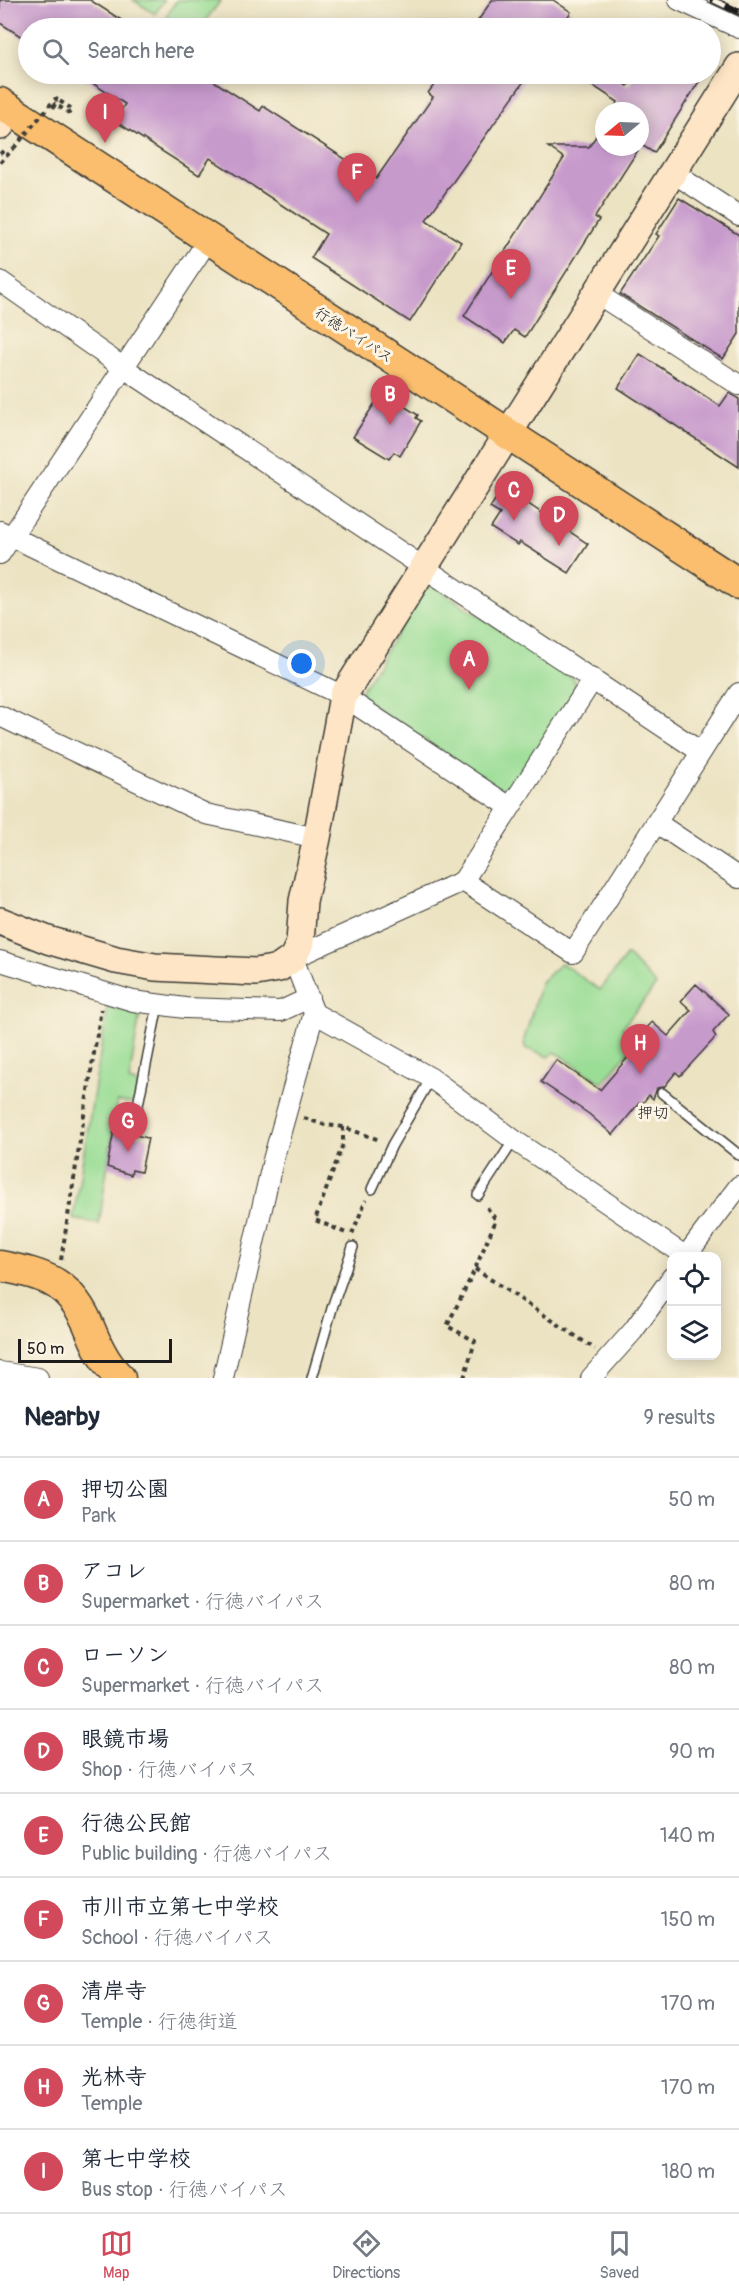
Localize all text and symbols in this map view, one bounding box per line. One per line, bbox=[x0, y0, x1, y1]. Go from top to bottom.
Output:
search box bbox=[18, 18, 721, 84]
icon: search bbox=[39, 35, 72, 68]
text: Search here bbox=[87, 37, 194, 65]
pin: I bbox=[86, 94, 124, 143]
north arrow bbox=[595, 102, 649, 156]
pin: F bbox=[338, 154, 376, 203]
pin: E bbox=[492, 250, 530, 299]
street label: 行徳バイパス bbox=[311, 303, 397, 368]
pin: B bbox=[370, 376, 410, 425]
pin: C bbox=[494, 472, 534, 521]
pin: D bbox=[540, 496, 578, 546]
pin: A bbox=[450, 640, 488, 690]
your location bbox=[287, 649, 316, 678]
pin: H bbox=[620, 1024, 660, 1074]
pin: G bbox=[108, 1102, 148, 1152]
district label: 押切 bbox=[637, 1103, 669, 1123]
map controls bbox=[667, 1252, 721, 1360]
button: locate bbox=[667, 1252, 721, 1306]
button: layers bbox=[667, 1306, 721, 1360]
scale bar bbox=[18, 1336, 172, 1364]
text: 50 m bbox=[27, 1339, 64, 1359]
text: Nearby bbox=[24, 1401, 100, 1433]
text: 9 results bbox=[643, 1405, 715, 1430]
text: 押切公園 bbox=[81, 1475, 169, 1503]
text: A bbox=[37, 1487, 50, 1512]
text: 50 m bbox=[668, 1487, 715, 1512]
text: Park bbox=[81, 1503, 116, 1528]
text: アコレ bbox=[81, 1557, 147, 1585]
text: B bbox=[38, 1571, 49, 1596]
text: 80 m bbox=[669, 1571, 715, 1596]
text: Supermarket · 行徳バイパス bbox=[81, 1589, 324, 1614]
text: ローソン bbox=[81, 1641, 169, 1669]
text: C bbox=[37, 1655, 50, 1680]
text: 80 m bbox=[669, 1655, 715, 1680]
text: Supermarket · 行徳バイパス bbox=[81, 1673, 324, 1698]
text: 眼鏡市場 bbox=[81, 1725, 169, 1753]
text: D bbox=[37, 1739, 50, 1764]
text: 90 m bbox=[669, 1739, 715, 1764]
text: Shop · 行徳バイパス bbox=[81, 1757, 257, 1782]
text: 行徳公民館 bbox=[81, 1809, 191, 1837]
text: E bbox=[38, 1823, 49, 1848]
text: 140 m bbox=[660, 1823, 715, 1848]
text: Public building · 行徳バイパス bbox=[81, 1841, 332, 1866]
text: 市川市立第七中学校 bbox=[81, 1893, 279, 1921]
text: F bbox=[37, 1907, 50, 1932]
text: 150 m bbox=[661, 1907, 715, 1932]
text: School · 行徳バイパス bbox=[81, 1925, 273, 1950]
text: 清岸寺 bbox=[81, 1977, 147, 2005]
text: G bbox=[37, 1991, 50, 2016]
text: 170 m bbox=[661, 1991, 715, 2016]
text: Temple · 行徳街道 bbox=[81, 2009, 238, 2034]
text: 光林寺 bbox=[81, 2063, 147, 2091]
text: H bbox=[37, 2075, 50, 2100]
text: 170 m bbox=[661, 2075, 715, 2100]
text: Temple bbox=[81, 2091, 142, 2116]
text: 第七中学校 bbox=[81, 2145, 191, 2173]
text: I bbox=[41, 2159, 46, 2184]
text: 180 m bbox=[661, 2159, 715, 2184]
text: Bus stop · 行徳バイパス bbox=[81, 2177, 288, 2202]
tab: Map bbox=[100, 2227, 133, 2283]
tab: Directions bbox=[332, 2227, 400, 2283]
tab: Saved bbox=[600, 2227, 639, 2283]

